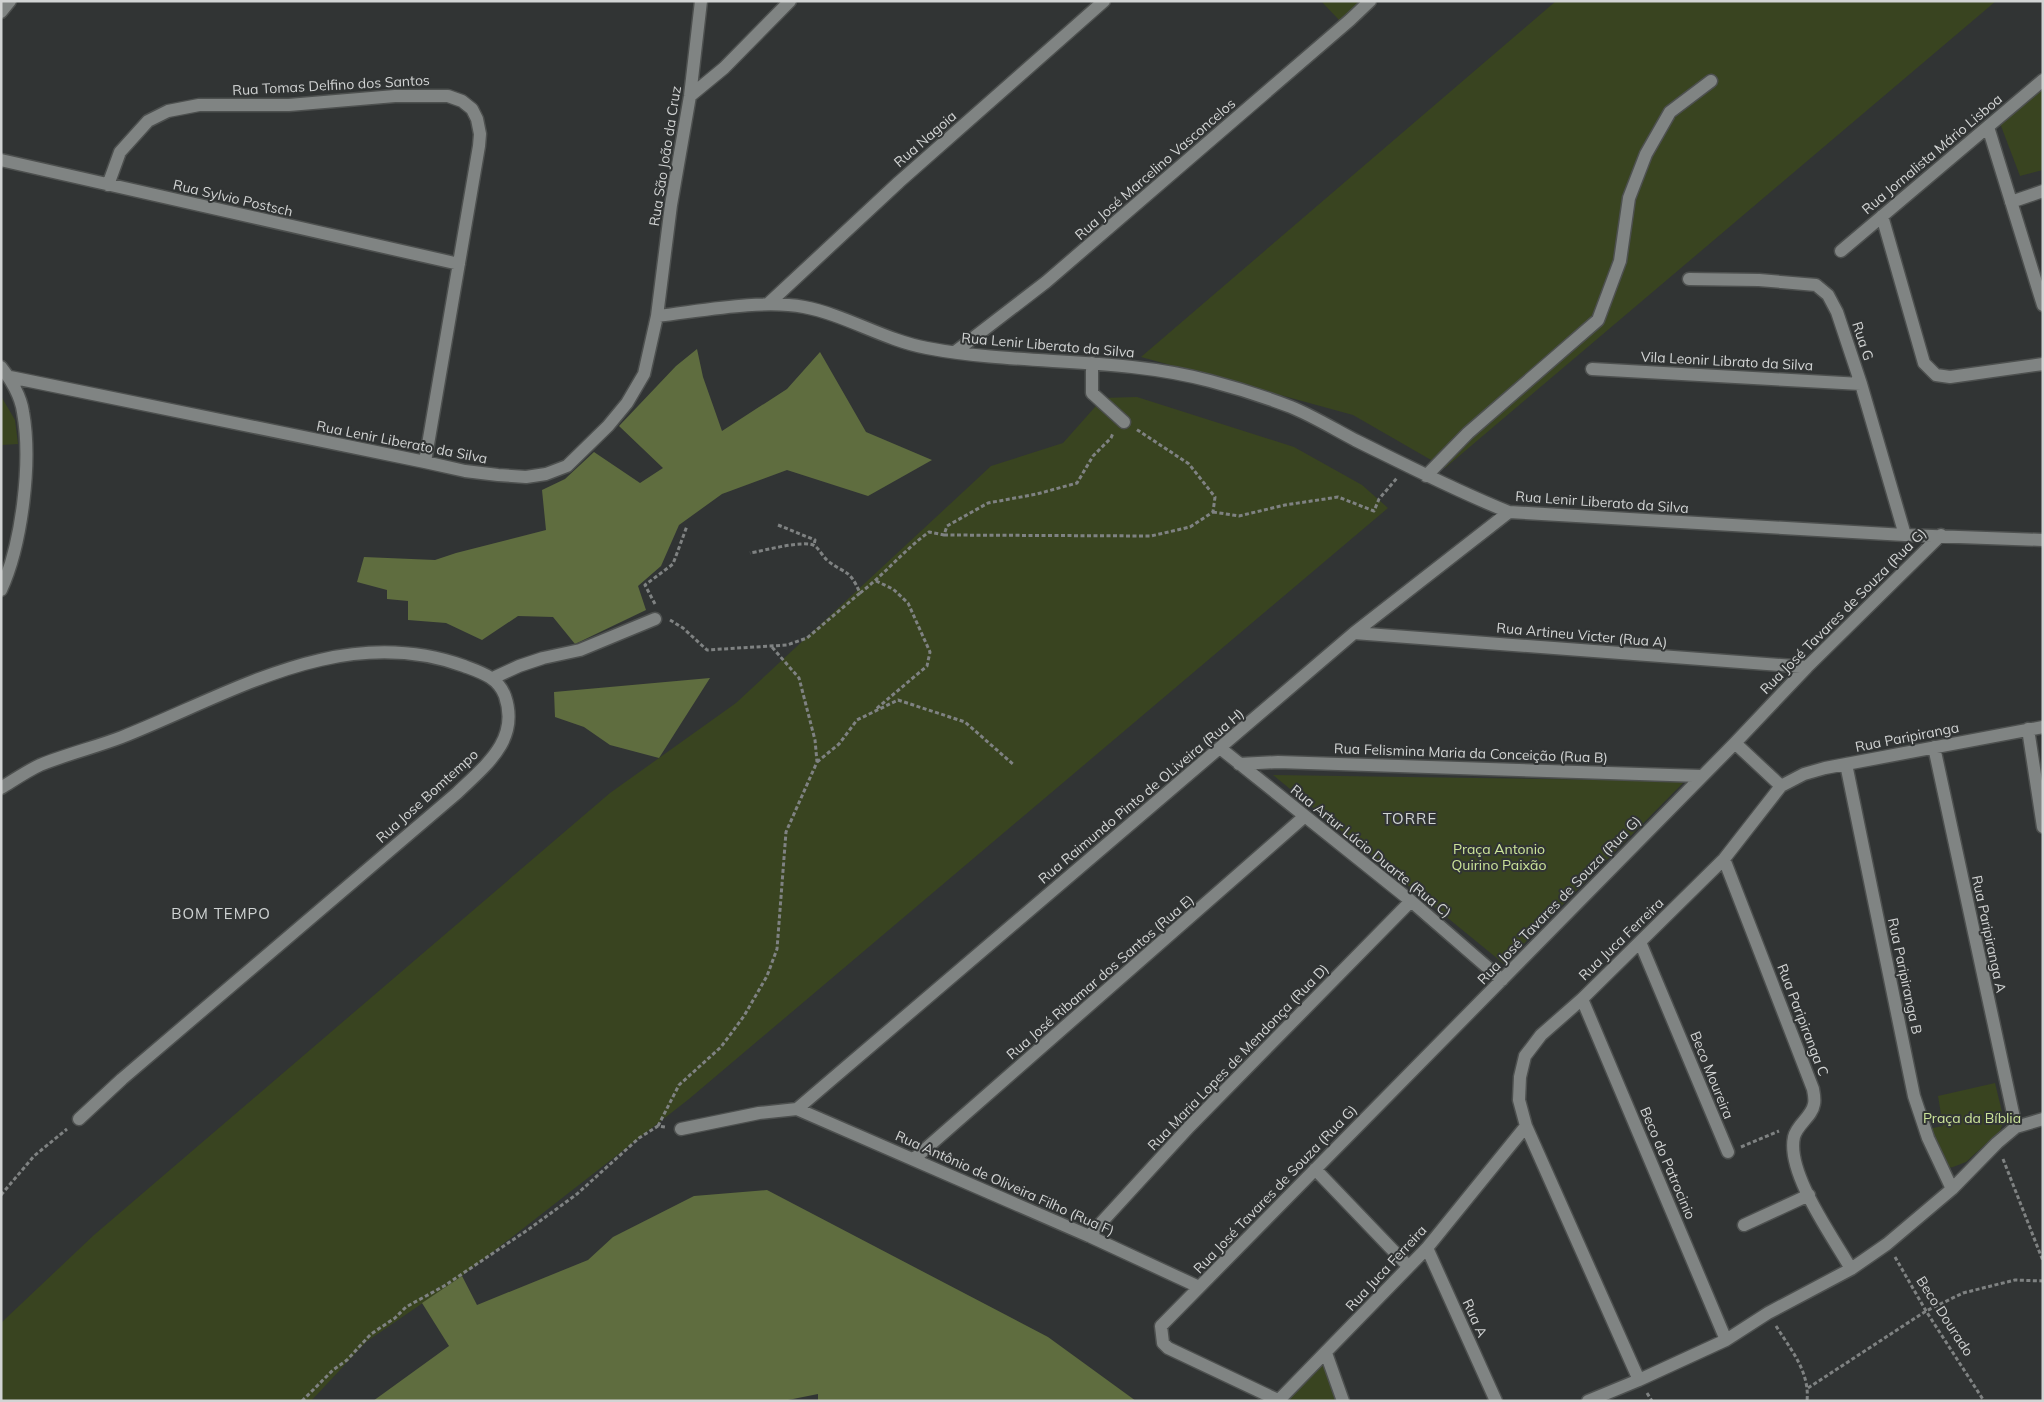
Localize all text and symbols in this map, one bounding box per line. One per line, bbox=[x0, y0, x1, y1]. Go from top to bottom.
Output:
street label: Rua Tomas Delfino dos Santos bbox=[232, 71, 430, 99]
street label: Rua São João da Cruz bbox=[645, 85, 685, 227]
street label: Rua Jornalista Mário Lisboa bbox=[1858, 90, 2006, 218]
street label: Rua José Marcelino Vasconcelos bbox=[1071, 94, 1239, 244]
street label: Rua Nagoia bbox=[890, 107, 960, 171]
street label: Rua Sylvio Postsch bbox=[171, 175, 295, 221]
street label: Rua G bbox=[1848, 319, 1878, 363]
street label: Rua Lenir Liberato da Silva bbox=[961, 328, 1135, 362]
street label: Vila Leonir Librato da Silva bbox=[1640, 347, 1814, 375]
street label: Rua Lenir Liberato da Silva bbox=[315, 417, 489, 467]
street label: Rua Lenir Liberato da Silva bbox=[1515, 487, 1689, 517]
street label: Rua José Tavares de Souza (Rua G) bbox=[1756, 524, 1930, 698]
street label: Rua Artineu Victer (Rua A) bbox=[1496, 619, 1668, 651]
street label: Rua Raimundo Pinto de OLiveira (Rua H) bbox=[1034, 705, 1248, 887]
street label: Rua Paripiranga bbox=[1853, 718, 1961, 756]
street label: Rua Felismina Maria da Conceição (Rua B) bbox=[1334, 739, 1608, 767]
street label: Rua Jose Bomtempo bbox=[372, 745, 482, 847]
street label: Rua Artur Lúcio Duarte (Rua C) bbox=[1287, 781, 1455, 921]
district label: TORRE bbox=[1383, 809, 1437, 828]
street label: Rua José Tavares de Souza (Rua G) bbox=[1473, 812, 1645, 988]
park label: Praça Antonio Quirino Paixão bbox=[1452, 840, 1546, 874]
street label: Rua Paripiranga A bbox=[1968, 874, 2010, 995]
street label: Rua José Ribamar dos Santos (Rua E) bbox=[1003, 891, 1197, 1063]
street label: Rua Juca Ferreira bbox=[1575, 894, 1667, 984]
district label: BOM TEMPO bbox=[171, 904, 271, 923]
street label: Rua Paripiranga B bbox=[1884, 916, 1926, 1036]
street label: Rua Maria Lopes de Mendonça (Rua D) bbox=[1144, 960, 1332, 1154]
street label: Rua Paripiranga C bbox=[1773, 961, 1833, 1079]
street label: Beco Moureira bbox=[1686, 1029, 1738, 1121]
street label: Rua José Tavares de Souza (Rua G) bbox=[1189, 1101, 1361, 1277]
street label: Beco do Patrocinio bbox=[1636, 1104, 1700, 1222]
park label: Praça da Bíblia bbox=[1923, 1109, 2021, 1127]
street label: Rua Antônio de Oliveira Filho (Rua F) bbox=[893, 1126, 1117, 1240]
street label: Rua Juca Ferreira bbox=[1342, 1221, 1430, 1315]
street label: Beco Dourado bbox=[1912, 1273, 1978, 1359]
street label: Rua A bbox=[1459, 1296, 1492, 1341]

